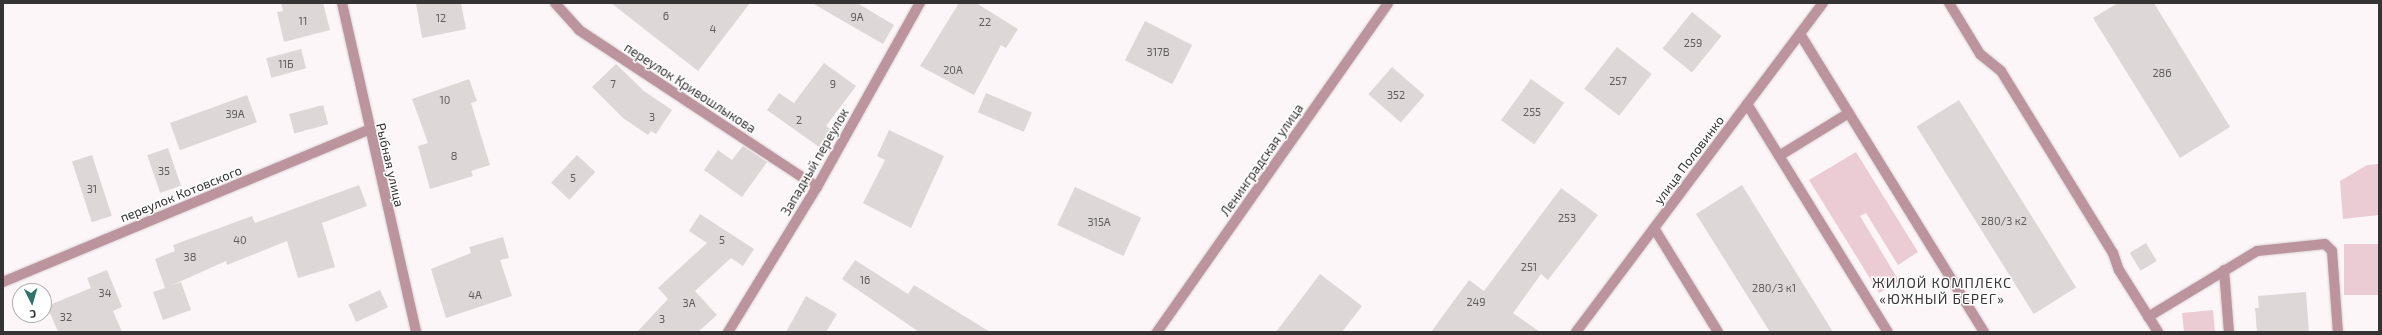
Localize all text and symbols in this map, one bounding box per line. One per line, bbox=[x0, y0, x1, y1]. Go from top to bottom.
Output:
house number: 6 bbox=[663, 9, 669, 23]
house number: 9А bbox=[850, 10, 864, 24]
house number: 12 bbox=[436, 11, 446, 25]
house number: 11 bbox=[299, 14, 307, 28]
house number: 22 bbox=[979, 15, 991, 29]
house number: 4 bbox=[710, 22, 716, 36]
house number: 259 bbox=[1684, 36, 1702, 50]
street label: переулок Кривошлыкова bbox=[621, 40, 759, 136]
house number: 317В bbox=[1147, 45, 1169, 59]
house number: 11Б bbox=[278, 57, 294, 71]
house number: 20А bbox=[943, 63, 963, 77]
house number: 286 bbox=[2152, 66, 2172, 80]
house number: 257 bbox=[1609, 74, 1627, 88]
house number: 7 bbox=[610, 77, 616, 91]
house number: 9 bbox=[830, 77, 836, 91]
house number: 352 bbox=[1387, 88, 1405, 102]
house number: 10 bbox=[439, 93, 451, 107]
street label: Ленинградская улица bbox=[1217, 101, 1307, 219]
house number: 255 bbox=[1523, 105, 1541, 119]
street label: Западный переулок bbox=[778, 106, 852, 218]
house number: 39А bbox=[225, 107, 245, 121]
house number: 3 bbox=[649, 110, 655, 124]
house number: 2 bbox=[796, 113, 802, 127]
street label: улица Половинко bbox=[1651, 113, 1727, 207]
street label: Рыбная улица bbox=[373, 122, 407, 208]
house number: 8 bbox=[451, 149, 457, 163]
street label: переулок Котовского bbox=[118, 162, 244, 226]
house number: 35 bbox=[158, 164, 170, 178]
house number: 5 bbox=[570, 171, 576, 185]
house number: 31 bbox=[87, 182, 97, 196]
house number: 253 bbox=[1558, 211, 1576, 225]
house number: 280/3 к2 bbox=[1981, 214, 2027, 228]
house number: 315А bbox=[1087, 215, 1111, 229]
house number: 40 bbox=[233, 233, 247, 247]
house number: 5 bbox=[719, 233, 725, 247]
house number: 38 bbox=[184, 250, 196, 264]
house number: 251 bbox=[1521, 260, 1537, 274]
house number: 16 bbox=[860, 273, 870, 287]
district label: ЖИЛОЙ КОМПЛЕКС «ЮЖНЫЙ БЕРЕГ» bbox=[1872, 275, 2012, 308]
house number: 280/3 к1 bbox=[1752, 281, 1796, 295]
north arrow bbox=[12, 283, 52, 323]
house number: 34 bbox=[99, 286, 111, 300]
house number: 4А bbox=[468, 288, 482, 302]
house number: 249 bbox=[1466, 295, 1486, 309]
house number: 3А bbox=[683, 296, 695, 310]
text: С bbox=[29, 308, 37, 321]
house number: 32 bbox=[60, 310, 72, 324]
house number: 3 bbox=[659, 312, 665, 326]

